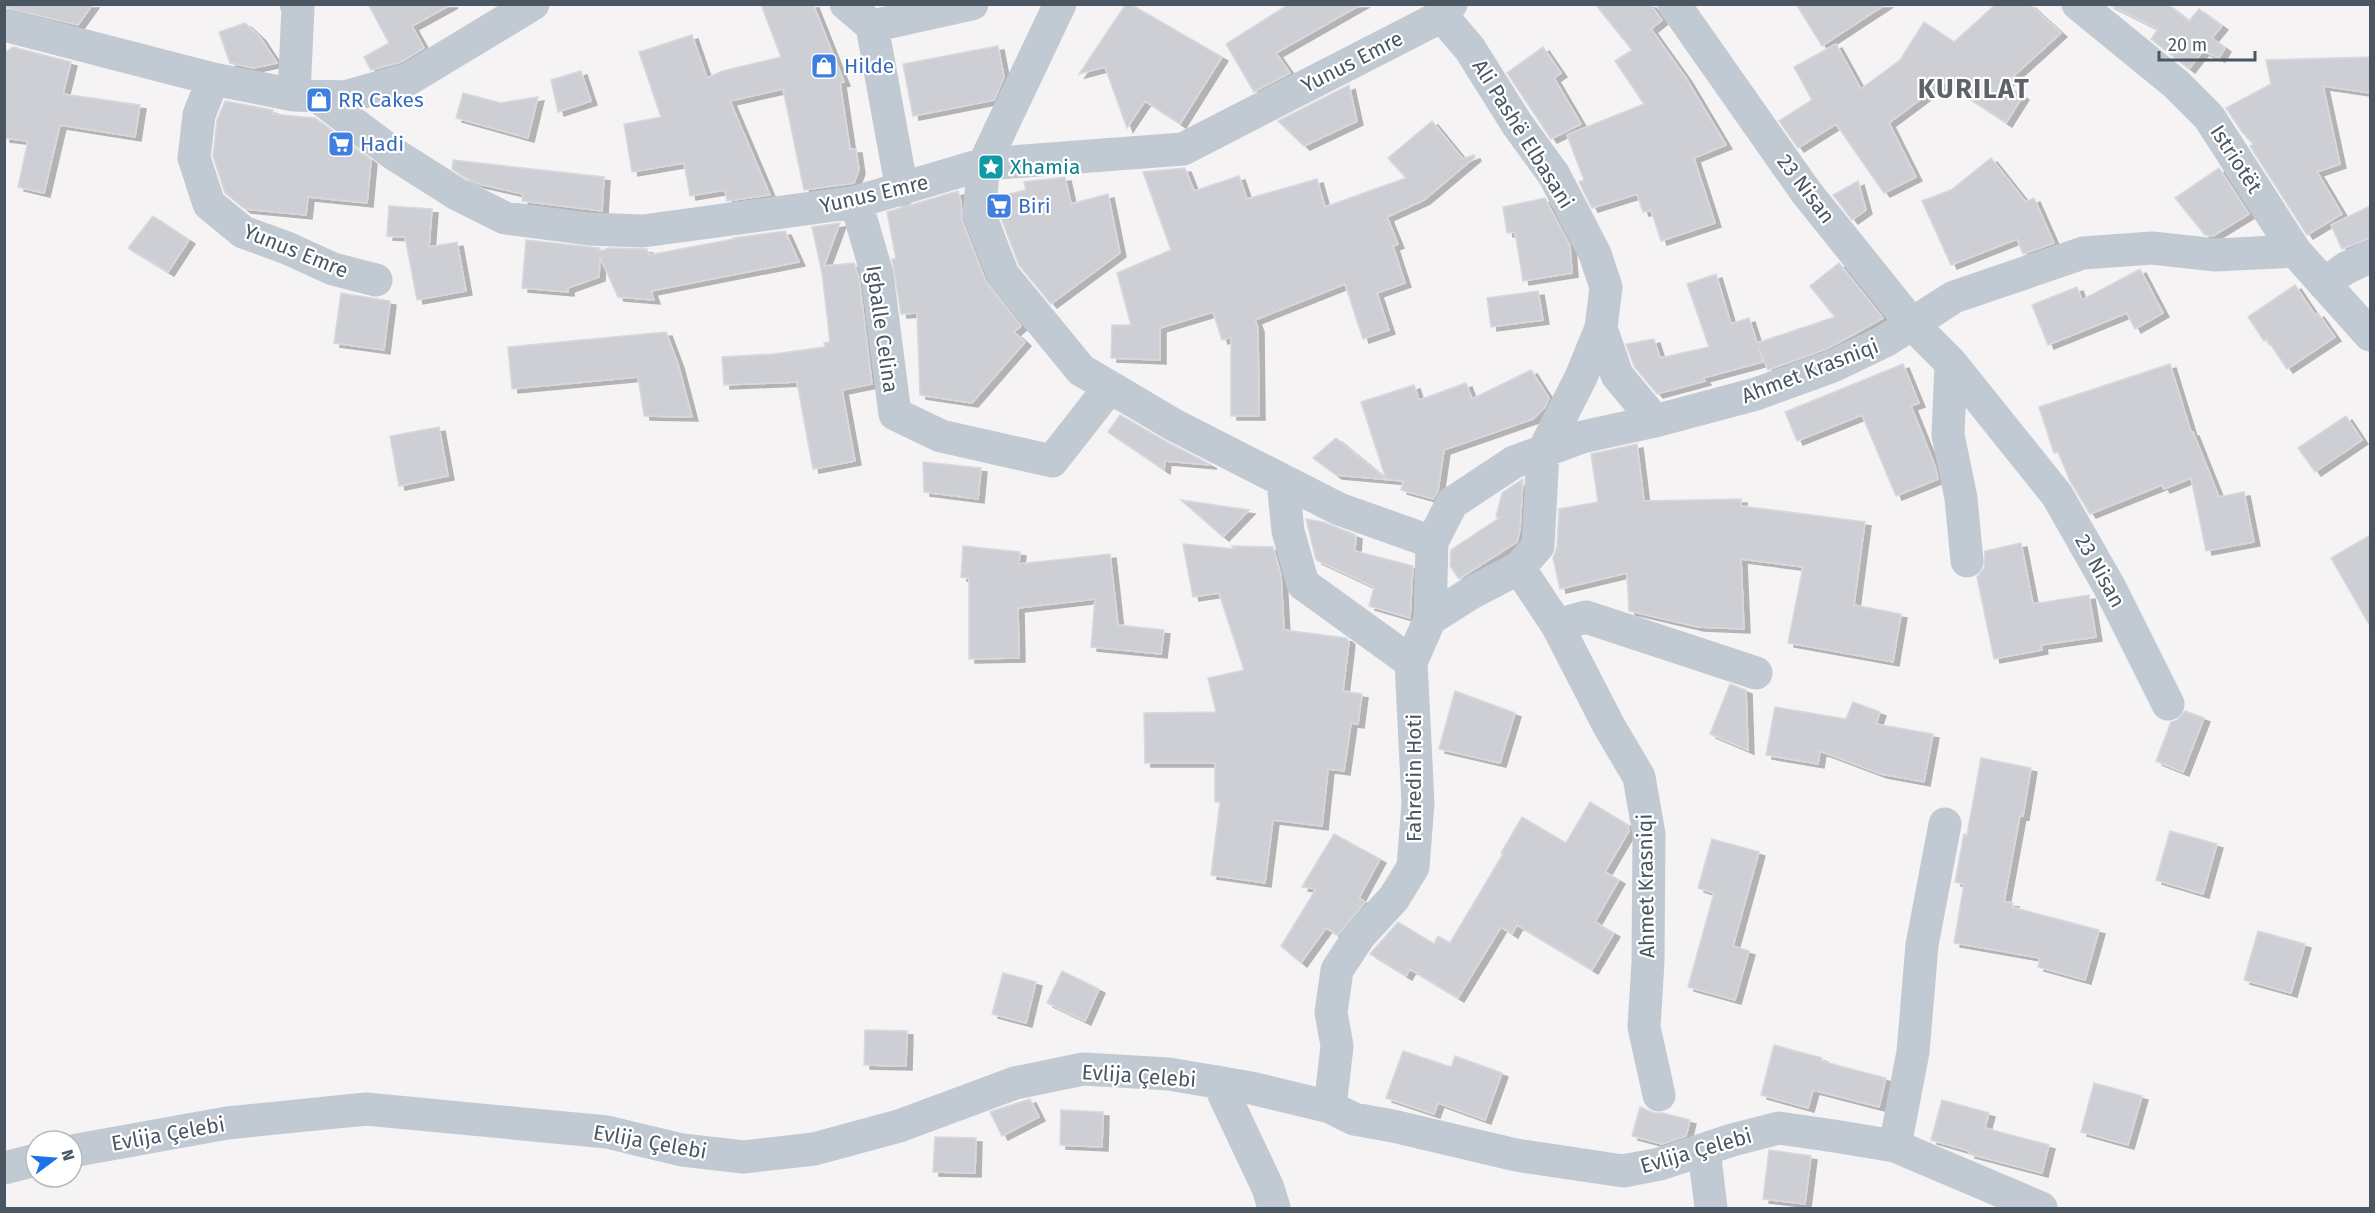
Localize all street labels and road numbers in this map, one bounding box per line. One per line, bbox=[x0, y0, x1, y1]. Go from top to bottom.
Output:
street label: Yunus Emre bbox=[1297, 25, 1407, 99]
street label: Ali Pashë Elbasani bbox=[1467, 55, 1579, 213]
street label: Istriotët bbox=[2204, 120, 2268, 198]
street label: 23 Nisan bbox=[1772, 149, 1840, 229]
street label: Yunus Emre bbox=[817, 169, 931, 219]
street label: Yunus Emre bbox=[240, 218, 352, 284]
street label: Igballe Celina bbox=[860, 264, 904, 394]
street label: Ahmet Krasniqi bbox=[1738, 333, 1882, 409]
street label: 23 Nisan bbox=[2069, 530, 2131, 612]
street label: Fahredin Hoti bbox=[1401, 714, 1427, 842]
street label: Ahmet Krasniqi bbox=[1632, 814, 1660, 958]
street label: Evlija Çelebi bbox=[1081, 1059, 1197, 1093]
street label: Evlija Çelebi bbox=[109, 1111, 227, 1157]
street label: Evlija Çelebi bbox=[591, 1119, 709, 1165]
street label: Evlija Çelebi bbox=[1637, 1123, 1755, 1179]

